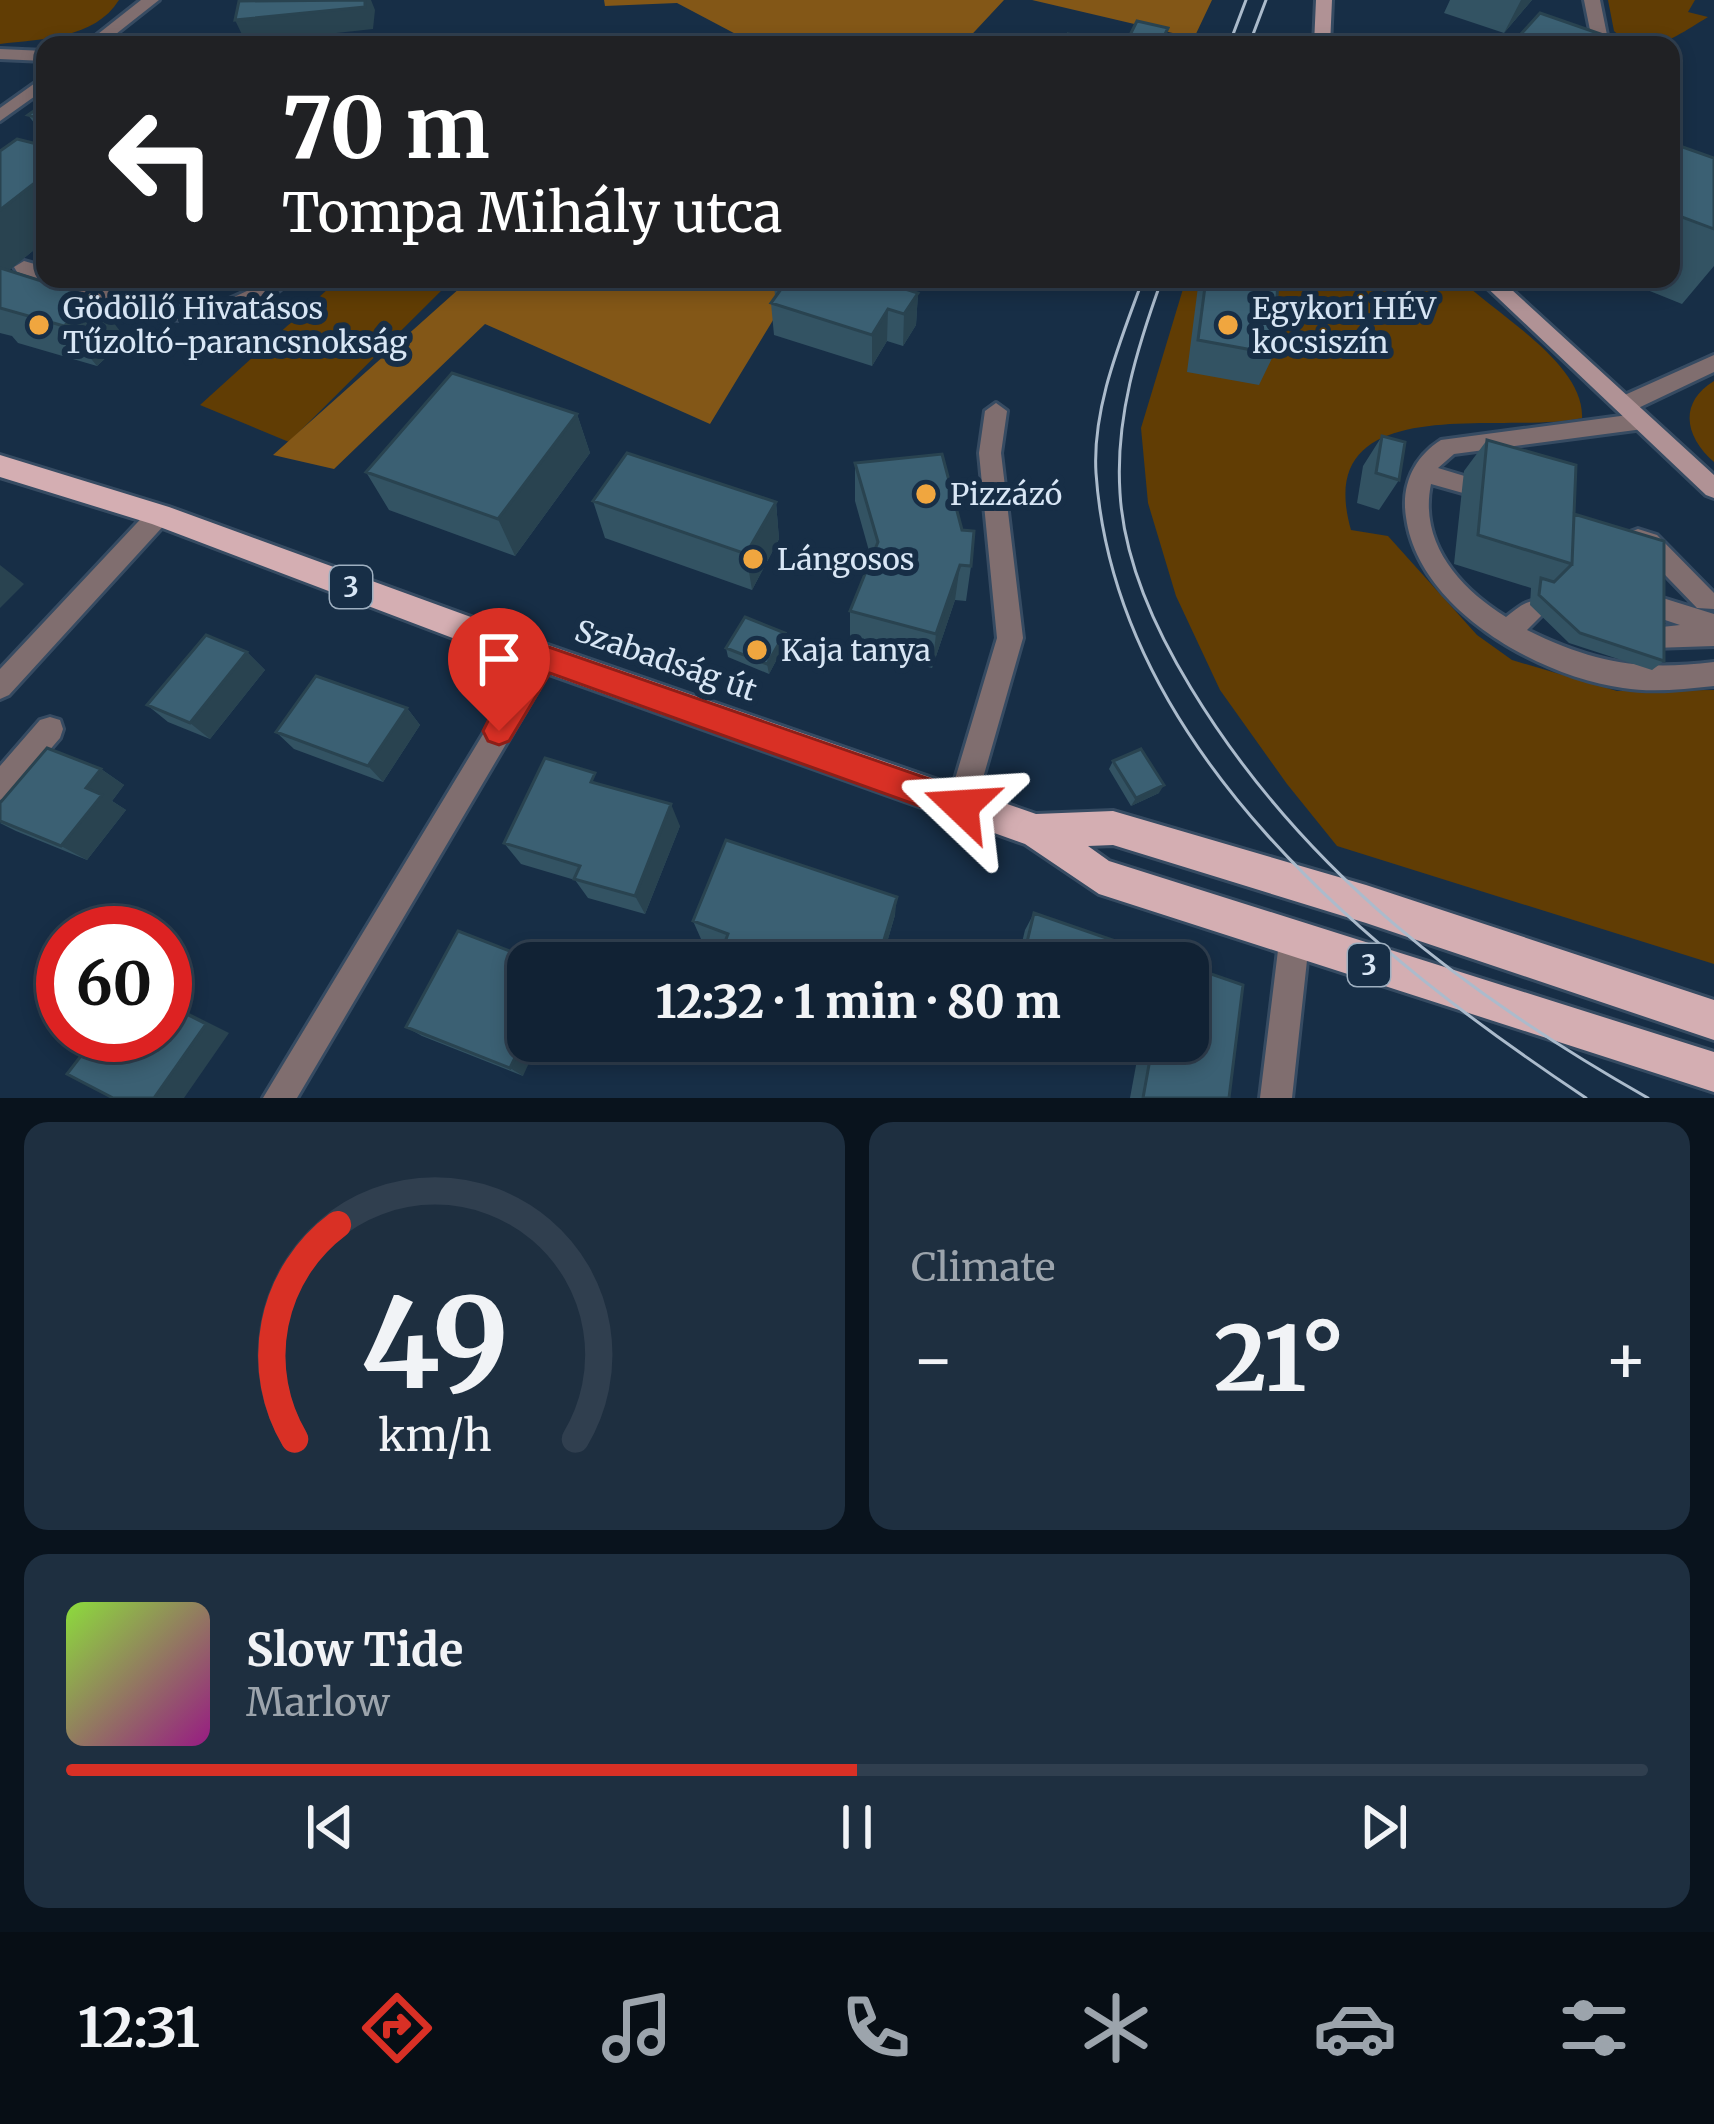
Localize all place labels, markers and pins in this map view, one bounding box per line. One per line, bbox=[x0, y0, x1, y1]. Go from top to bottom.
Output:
place label: Gödöllő Hivatásos Tűzoltó-parancsnokság bbox=[63, 289, 407, 361]
place label: Egykori HÉV kocsiszín bbox=[1252, 289, 1437, 361]
marker: Gödöllő Hivatásos Tűzoltó-parancsnokság bbox=[26, 312, 52, 338]
marker: Egykori HÉV kocsiszín bbox=[1215, 312, 1241, 338]
place label: Pizzázó bbox=[950, 475, 1062, 513]
marker: Pizzázó bbox=[913, 481, 939, 507]
place label: Lángosos bbox=[777, 540, 914, 578]
marker: Lángosos bbox=[740, 546, 766, 572]
pin bbox=[448, 608, 550, 731]
place label: Kaja tanya bbox=[781, 631, 931, 669]
marker: Kaja tanya bbox=[744, 637, 770, 663]

